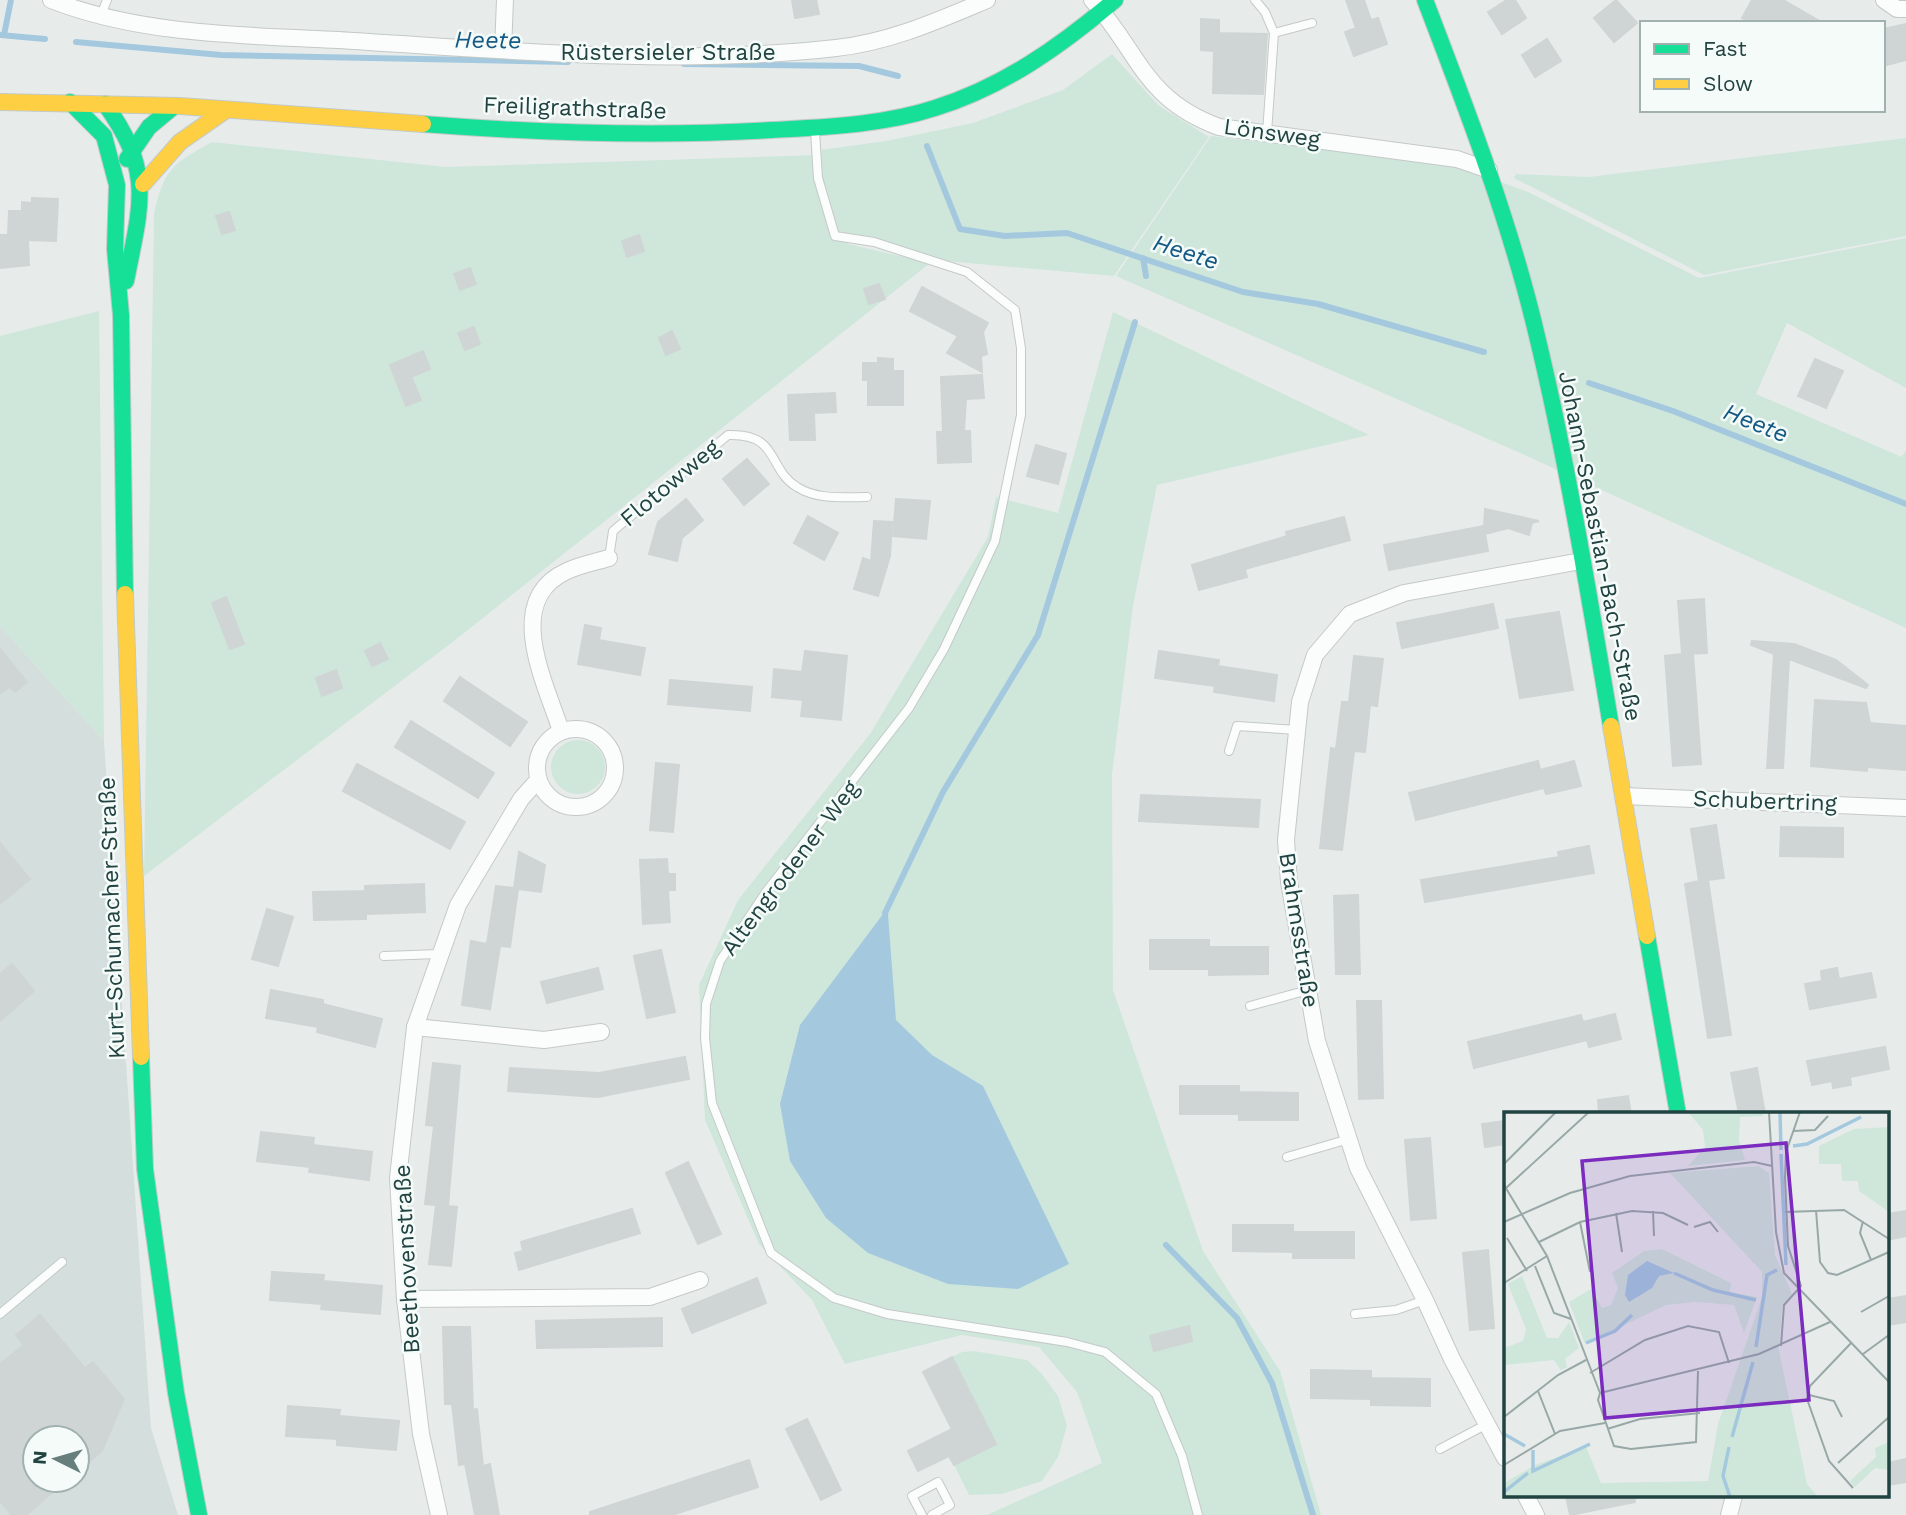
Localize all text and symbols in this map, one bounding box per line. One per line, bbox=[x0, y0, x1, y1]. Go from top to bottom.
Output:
legend bbox=[1640, 21, 1885, 112]
water label: Heete bbox=[454, 25, 522, 55]
text: Fast bbox=[1703, 36, 1747, 61]
street label: Rüstersieler Straße bbox=[560, 39, 776, 66]
text: Slow bbox=[1703, 71, 1753, 96]
street label: Freiligrathstraße bbox=[483, 91, 667, 125]
street label: Lönsweg bbox=[1222, 113, 1323, 153]
water label: Heete bbox=[1150, 228, 1222, 276]
street label: Johann-Sebastian-Bach-Straße bbox=[1553, 369, 1647, 723]
water label: Heete bbox=[1720, 397, 1792, 449]
street label: Flotowweg bbox=[615, 433, 726, 532]
street label: Altengrodener Weg bbox=[715, 775, 865, 961]
street label: Kurt-Schumacher-Straße bbox=[94, 777, 130, 1059]
street label: Schubertring bbox=[1693, 785, 1838, 817]
street label: Brahmsstraße bbox=[1273, 851, 1325, 1009]
inset map bbox=[1504, 1112, 1888, 1498]
street label: Beethovenstraße bbox=[389, 1164, 425, 1354]
north arrow bbox=[21, 1424, 91, 1494]
text: N bbox=[27, 1450, 52, 1466]

